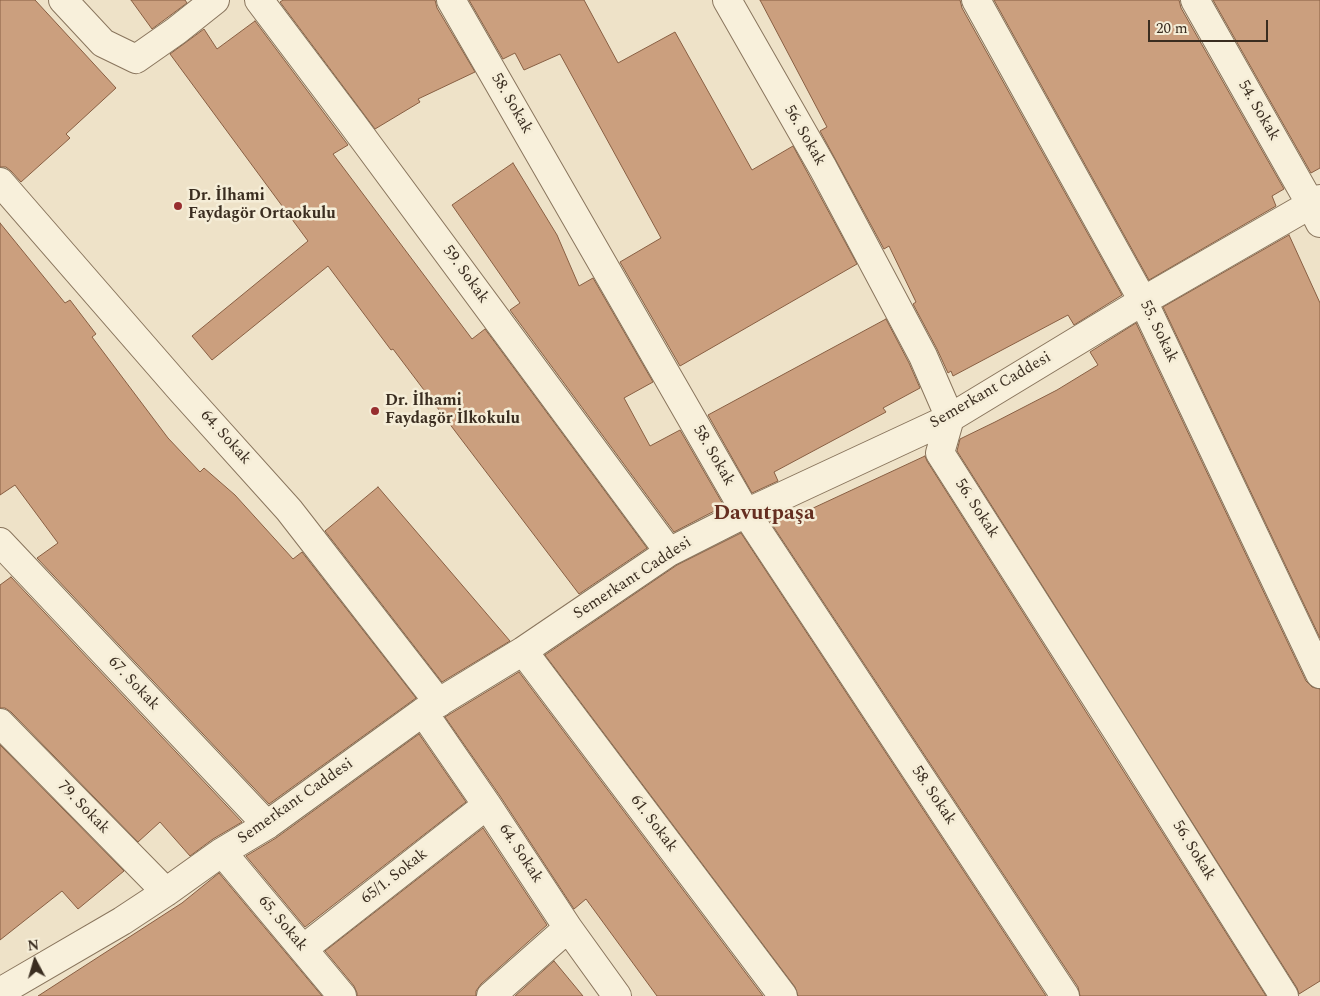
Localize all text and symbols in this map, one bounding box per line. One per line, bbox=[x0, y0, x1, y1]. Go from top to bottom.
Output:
scale bar bbox=[1150, 10, 1270, 42]
text: 20 m bbox=[1156, 17, 1188, 40]
street label: 58. Sokak bbox=[486, 70, 536, 138]
street label: 54. Sokak bbox=[1233, 77, 1283, 145]
street label: 56. Sokak bbox=[779, 102, 829, 170]
place label: Dr. İlhami Faydagör Ortaokulu bbox=[188, 187, 336, 225]
marker: Dr. İlhami Faydagör Ortaokulu bbox=[172, 200, 184, 212]
street label: 59. Sokak bbox=[438, 242, 492, 308]
street label: 55. Sokak bbox=[1135, 298, 1181, 366]
street label: Semerkant Caddesi bbox=[927, 348, 1055, 434]
place label: Dr. İlhami Faydagör İlkokulu bbox=[385, 392, 520, 430]
marker: Dr. İlhami Faydagör İlkokulu bbox=[369, 405, 381, 417]
street label: 64. Sokak bbox=[196, 407, 254, 469]
street label: 58. Sokak bbox=[688, 422, 738, 490]
street label: 56. Sokak bbox=[950, 476, 1002, 542]
district label: Davutpaşa bbox=[713, 502, 815, 528]
street label: Semerkant Caddesi bbox=[570, 534, 696, 624]
street label: 67. Sokak bbox=[103, 653, 163, 715]
street label: Semerkant Caddesi bbox=[234, 755, 358, 849]
street label: 58. Sokak bbox=[906, 763, 960, 829]
street label: 79. Sokak bbox=[53, 777, 113, 839]
street label: 61. Sokak bbox=[625, 792, 681, 856]
street label: 56. Sokak bbox=[1167, 818, 1219, 884]
street label: 64. Sokak bbox=[494, 821, 546, 887]
street label: 65/1. Sokak bbox=[358, 845, 432, 909]
street label: 65. Sokak bbox=[253, 892, 311, 956]
text: N bbox=[27, 935, 40, 957]
north arrow bbox=[10, 936, 60, 986]

